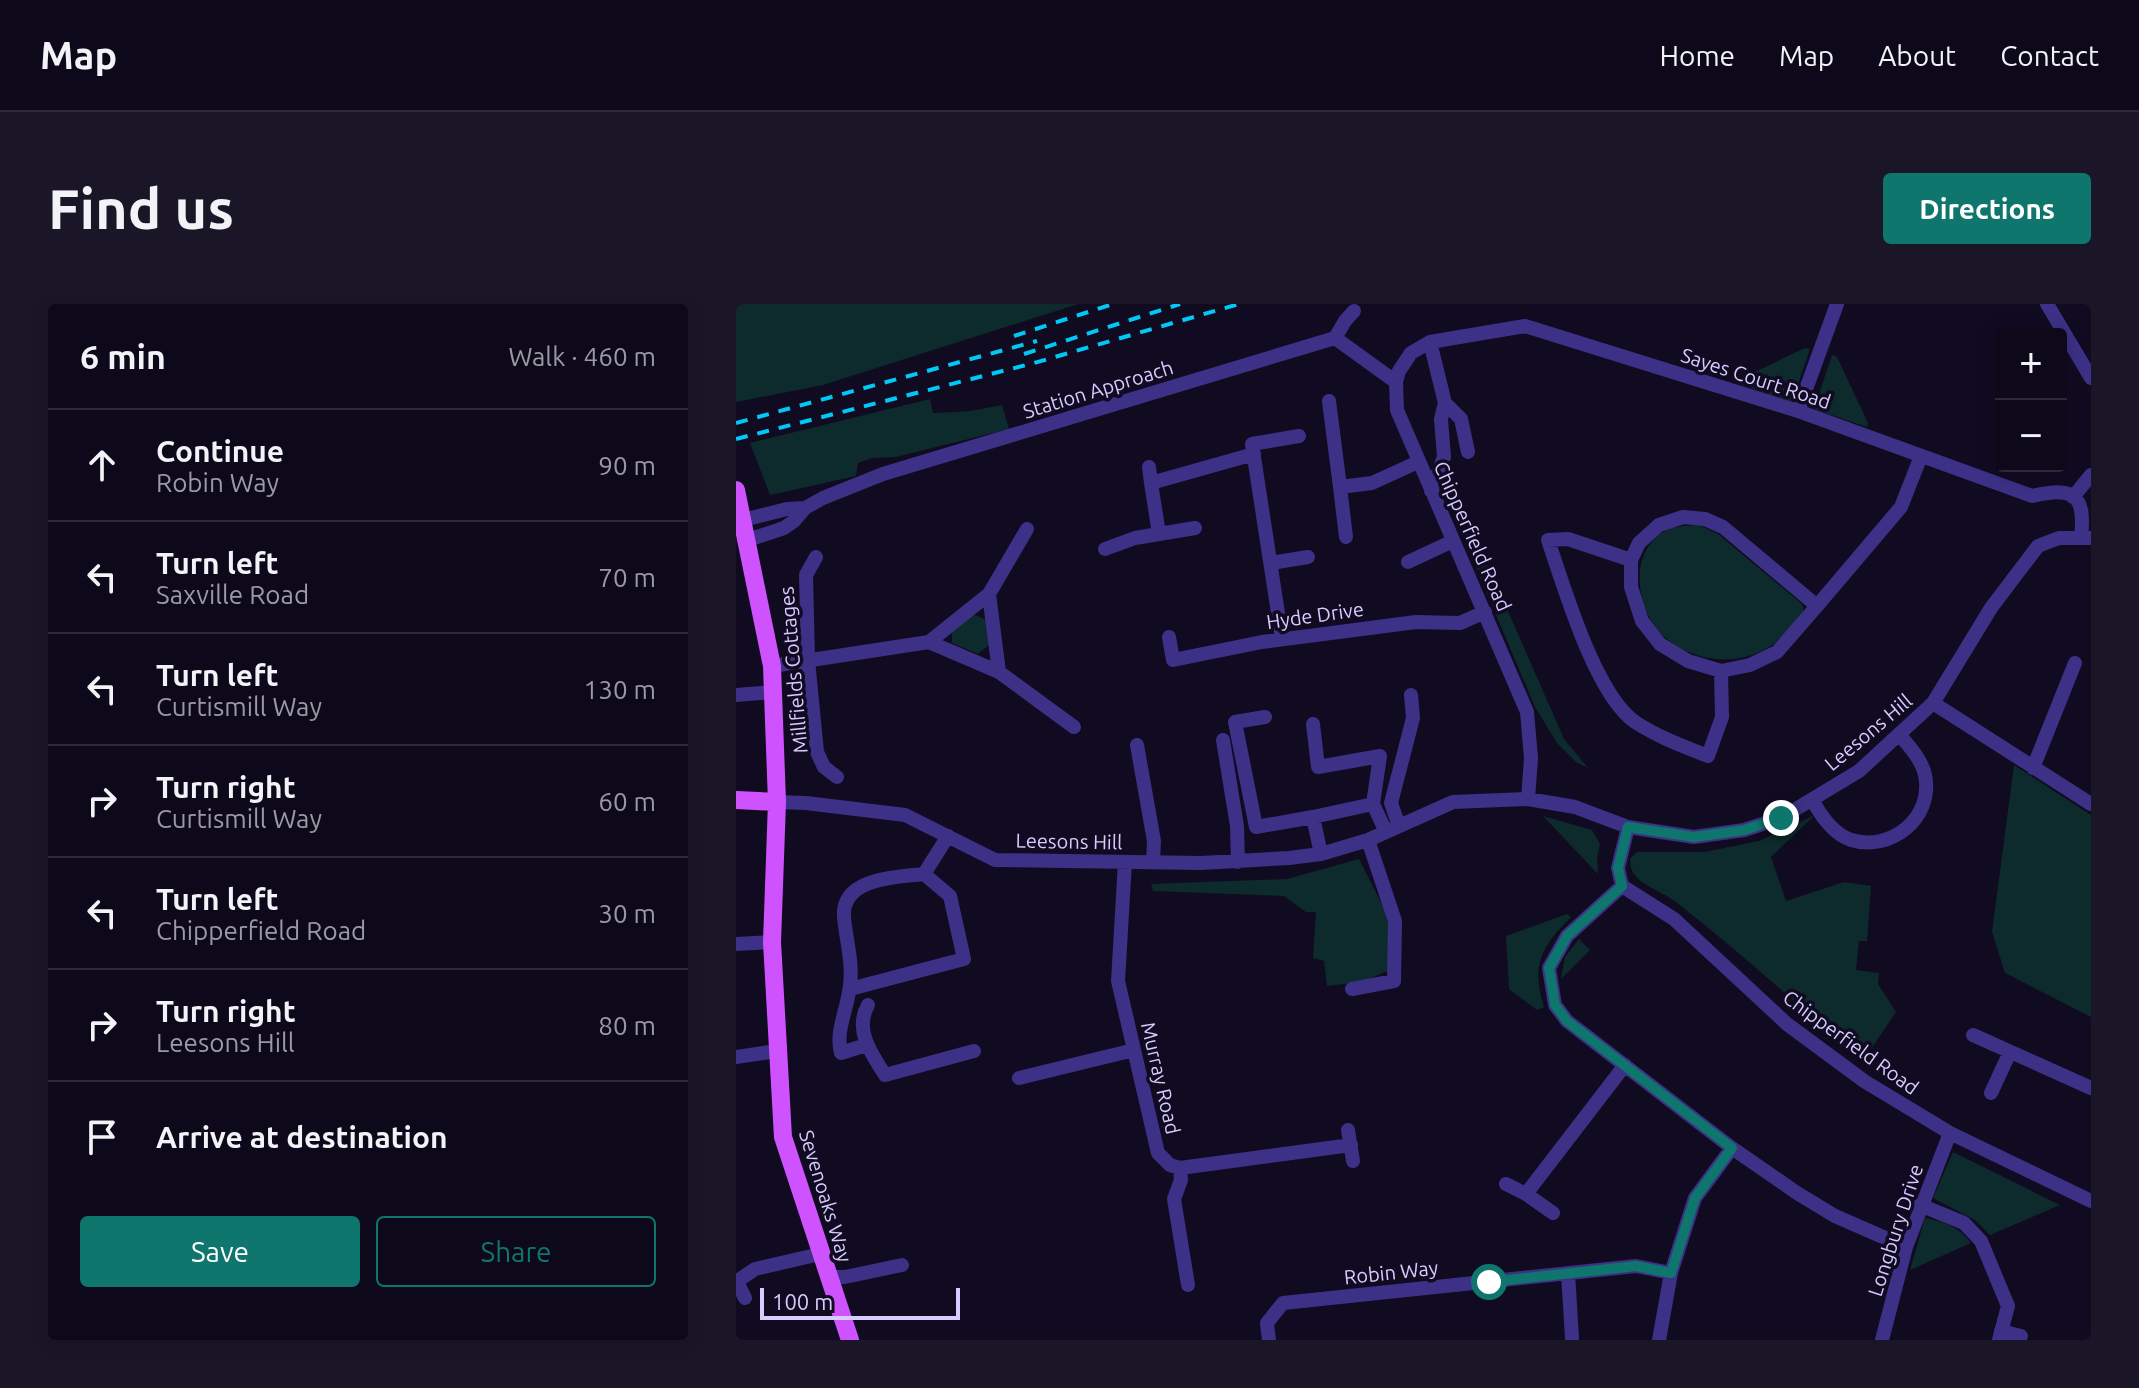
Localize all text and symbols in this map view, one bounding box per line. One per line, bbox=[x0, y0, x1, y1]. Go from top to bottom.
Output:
text: Map bbox=[40, 34, 117, 76]
text: Home bbox=[1660, 40, 1735, 71]
text: Map bbox=[1779, 40, 1834, 71]
text: About bbox=[1878, 40, 1956, 71]
text: Contact bbox=[2000, 40, 2099, 71]
button: Directions bbox=[1883, 173, 2091, 244]
text: Find us bbox=[48, 177, 234, 240]
map controls bbox=[1995, 328, 2067, 472]
button: + bbox=[1995, 328, 2067, 400]
text: 6 min bbox=[80, 337, 166, 375]
text: Walk · 460 m bbox=[508, 342, 656, 371]
street label: Sayes Court Road bbox=[1678, 343, 1834, 413]
street label: Station Approach bbox=[1020, 355, 1176, 423]
button: − bbox=[1995, 400, 2067, 472]
text: Continue bbox=[156, 434, 284, 468]
icon: ahead bbox=[80, 443, 124, 487]
text: 90 m bbox=[598, 451, 656, 480]
street label: Chipperfield Road bbox=[1430, 457, 1516, 615]
text: Robin Way bbox=[156, 468, 279, 497]
text: Turn left bbox=[156, 546, 278, 580]
icon: left bbox=[80, 555, 124, 599]
text: 70 m bbox=[598, 563, 656, 592]
text: Saxville Road bbox=[156, 580, 309, 609]
street label: Millfields Cottages bbox=[774, 586, 812, 754]
street label: Hyde Drive bbox=[1265, 597, 1365, 633]
text: Turn left bbox=[156, 658, 278, 692]
icon: left bbox=[80, 667, 124, 711]
text: 130 m bbox=[584, 675, 656, 704]
street label: Leesons Hill bbox=[1820, 689, 1916, 775]
text: Curtismill Way bbox=[156, 692, 322, 721]
text: Turn right bbox=[156, 770, 296, 804]
icon: right bbox=[80, 779, 124, 823]
text: 60 m bbox=[598, 787, 656, 816]
route end bbox=[1763, 800, 1799, 836]
text: Curtismill Way bbox=[156, 804, 322, 833]
street label: Leesons Hill bbox=[1016, 829, 1122, 853]
text: Turn left bbox=[156, 882, 278, 916]
icon: left bbox=[80, 891, 124, 935]
text: 30 m bbox=[598, 899, 656, 928]
text: Chipperfield Road bbox=[156, 916, 366, 945]
street label: Chipperfield Road bbox=[1779, 985, 1923, 1099]
text: Turn right bbox=[156, 994, 296, 1028]
icon: right bbox=[80, 1003, 124, 1047]
text: 80 m bbox=[598, 1011, 656, 1040]
street label: Murray Road bbox=[1137, 1020, 1185, 1136]
text: Leesons Hill bbox=[156, 1028, 295, 1057]
icon: arrive bbox=[80, 1115, 124, 1159]
text: Arrive at destination bbox=[156, 1120, 448, 1154]
street label: Sevenoaks Way bbox=[795, 1127, 857, 1265]
street label: Longbury Drive bbox=[1863, 1161, 1927, 1299]
button: Save bbox=[80, 1216, 360, 1287]
button: Share bbox=[376, 1216, 656, 1287]
street label: Robin Way bbox=[1343, 1256, 1440, 1288]
route start bbox=[1471, 1264, 1507, 1300]
scale bar bbox=[760, 1284, 960, 1320]
text: 100 m bbox=[772, 1289, 833, 1314]

